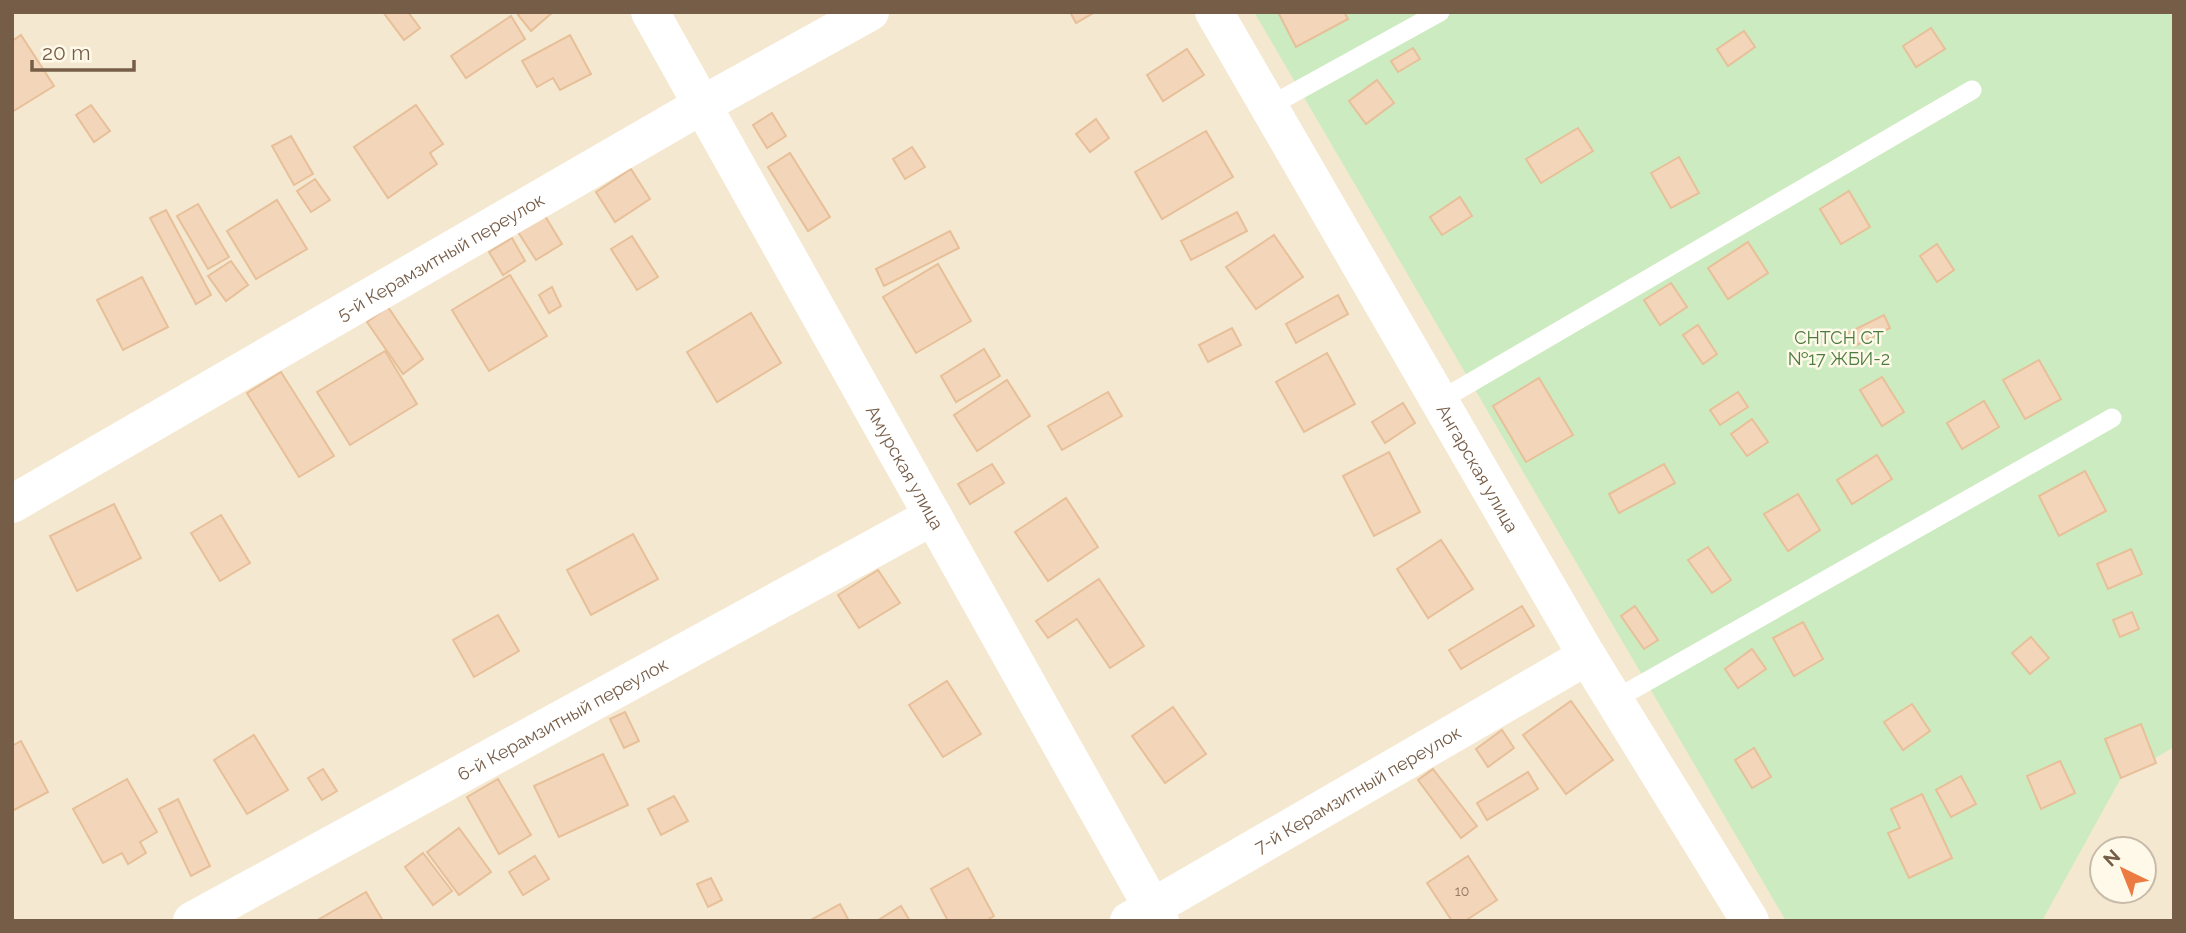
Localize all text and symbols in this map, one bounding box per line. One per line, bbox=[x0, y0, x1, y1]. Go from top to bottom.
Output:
scale bar bbox=[32, 28, 133, 72]
text: 20 m bbox=[42, 40, 90, 65]
street label: 5-й Керамзитный переулок bbox=[333, 188, 548, 324]
park label: СНТСН СТ №17 ЖБИ-2 bbox=[1788, 327, 1890, 369]
street label: Ангарская улица bbox=[1433, 400, 1523, 536]
street label: Амурская улица bbox=[862, 401, 949, 533]
street label: 6-й Керамзитный переулок bbox=[453, 653, 671, 785]
street label: 7-й Керамзитный переулок bbox=[1251, 721, 1464, 857]
north arrow bbox=[2088, 835, 2158, 905]
text: N bbox=[2099, 845, 2124, 871]
house number: 10 bbox=[1455, 883, 1469, 899]

